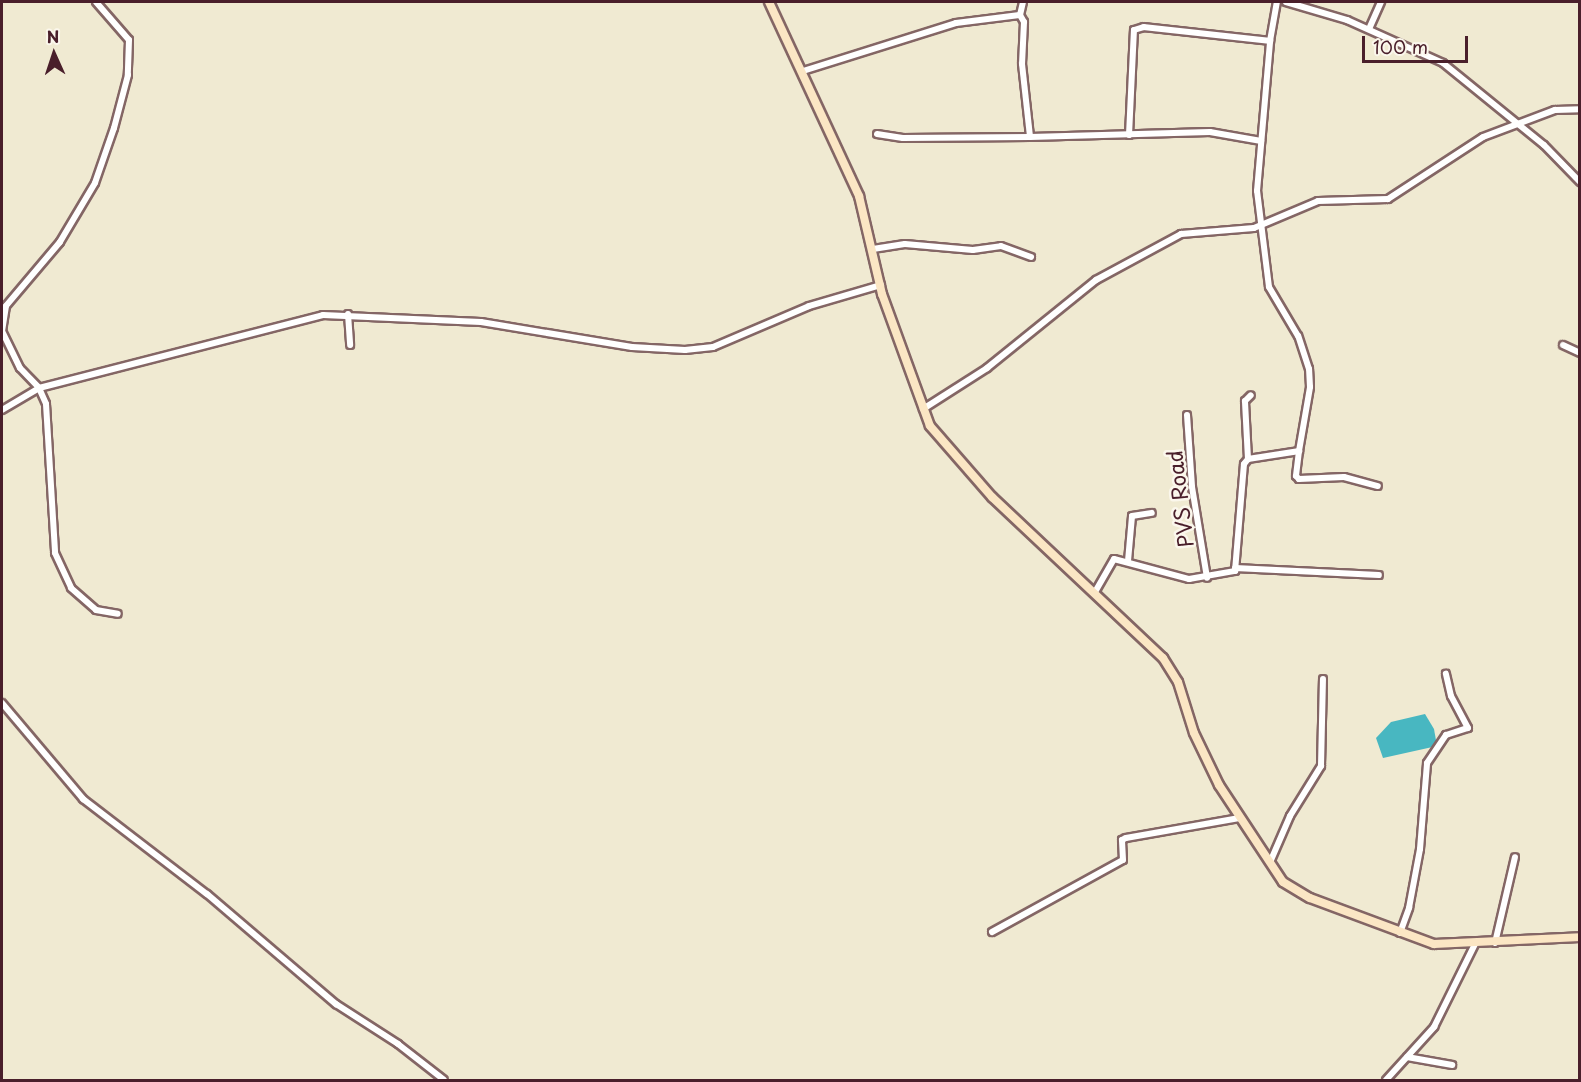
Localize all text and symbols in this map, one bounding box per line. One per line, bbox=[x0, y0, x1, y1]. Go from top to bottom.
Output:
north arrow bbox=[24, 24, 84, 84]
text: N bbox=[46, 24, 60, 48]
scale bar bbox=[1365, 24, 1472, 62]
text: 100 m bbox=[1373, 33, 1428, 60]
street label: PVS Road bbox=[1161, 449, 1197, 549]

